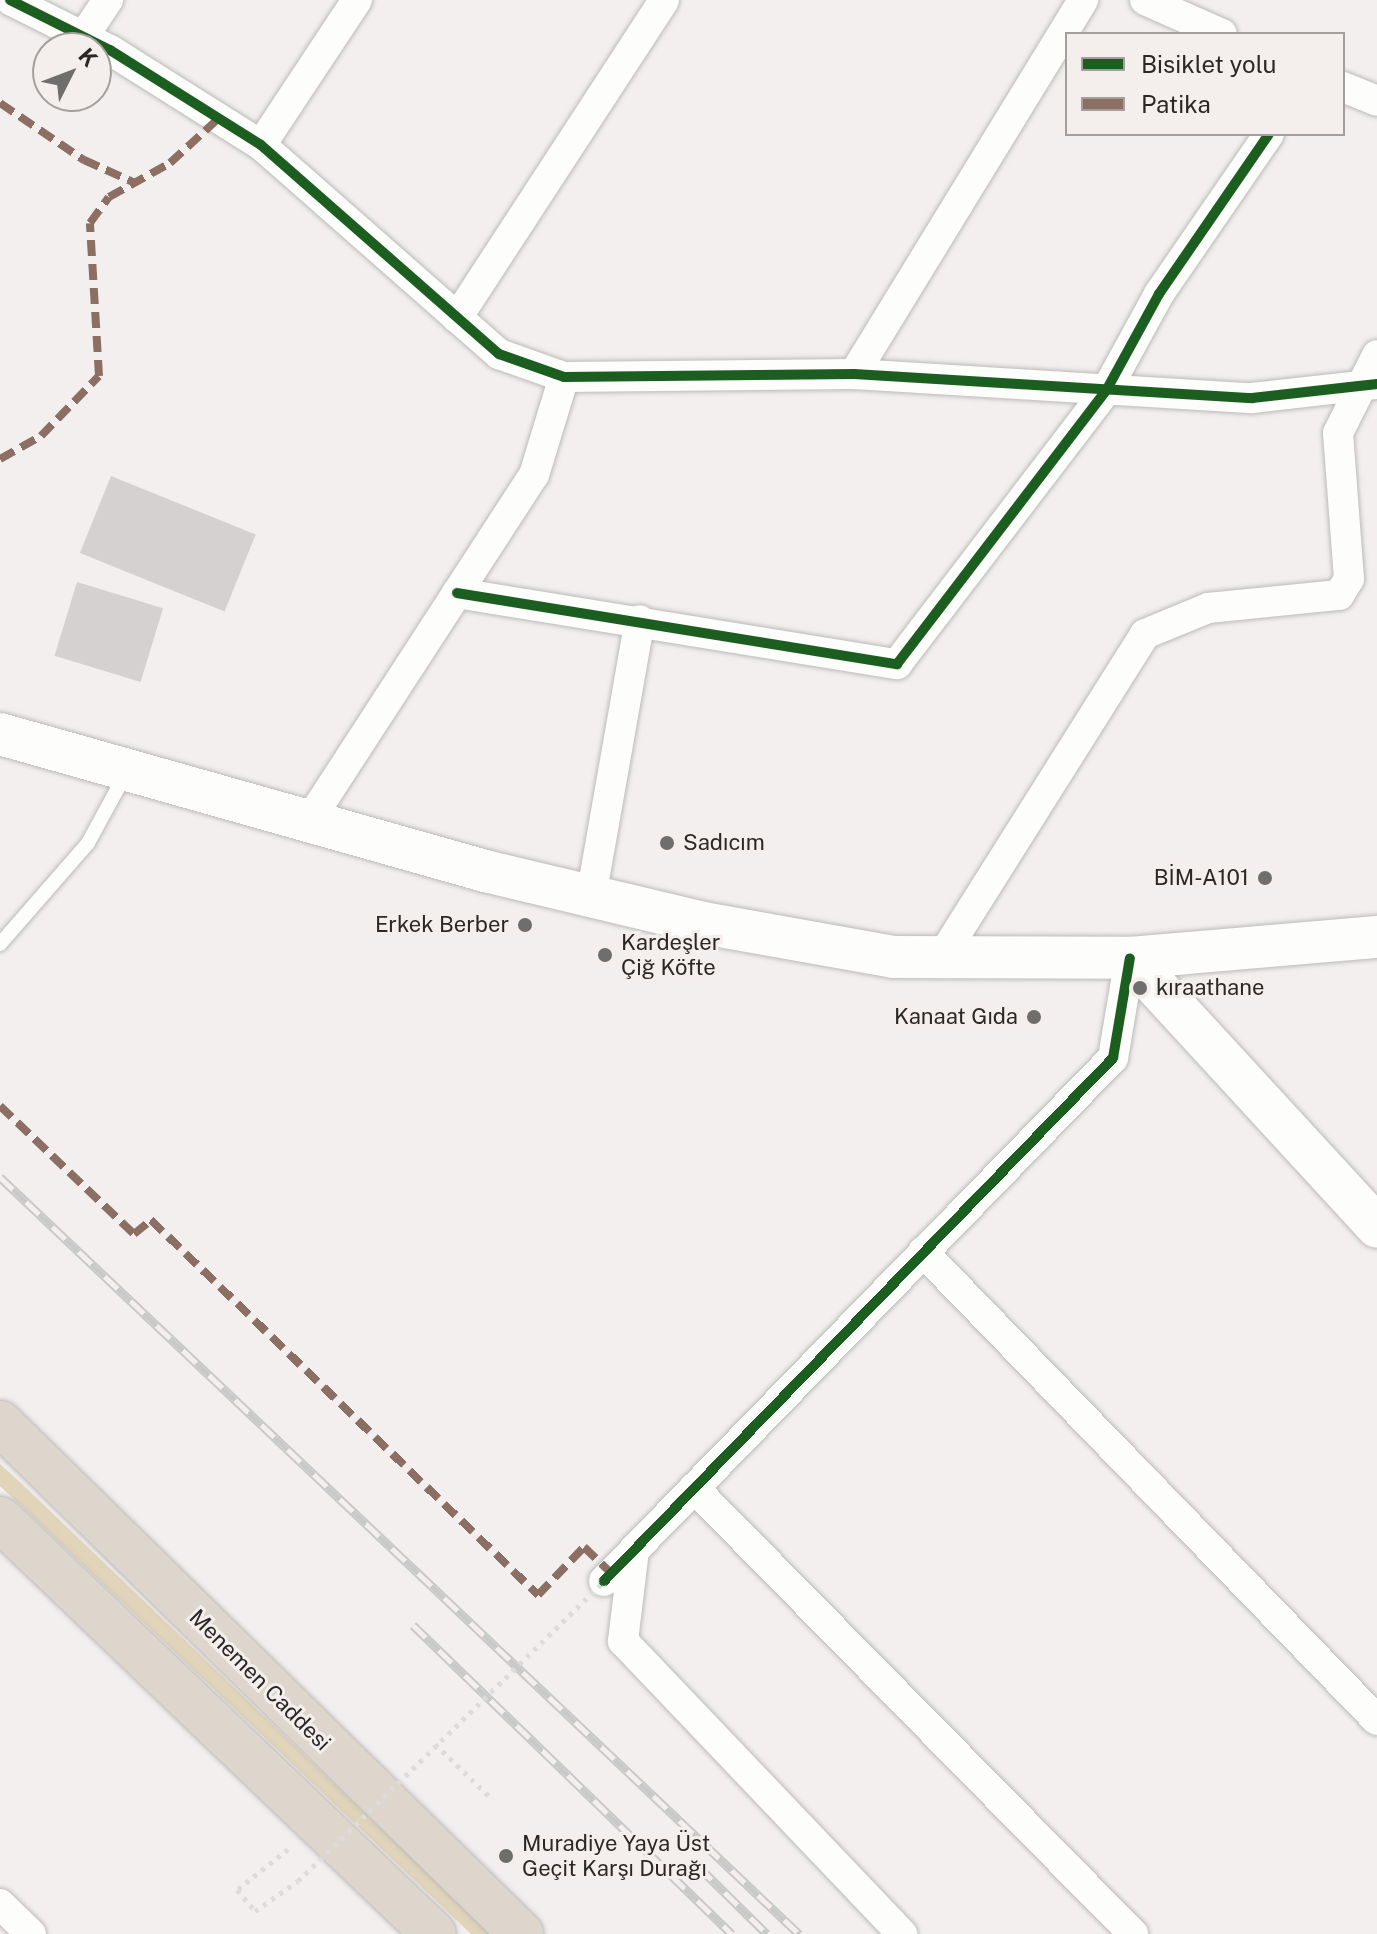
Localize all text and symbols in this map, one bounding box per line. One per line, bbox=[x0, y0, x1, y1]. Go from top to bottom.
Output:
north arrow bbox=[32, 32, 112, 112]
legend bbox=[1065, 32, 1345, 136]
text: K bbox=[73, 43, 103, 72]
text: Bisiklet yolu bbox=[1141, 50, 1276, 78]
text: Patika bbox=[1141, 90, 1211, 118]
place label: Sadıcım bbox=[683, 830, 765, 856]
marker: Sadıcım bbox=[658, 834, 676, 852]
place label: BİM-A101 bbox=[1154, 865, 1249, 891]
marker: BİM-A101 bbox=[1256, 869, 1274, 887]
place label: Erkek Berber bbox=[375, 912, 509, 938]
marker: Erkek Berber bbox=[516, 916, 534, 934]
place label: Kardeşler Çiğ Köfte bbox=[621, 929, 720, 980]
marker: Kardeşler Çiğ Köfte bbox=[596, 946, 614, 964]
place label: kıraathane bbox=[1156, 975, 1264, 1001]
marker: kıraathane bbox=[1131, 979, 1149, 997]
place label: Kanaat Gıda bbox=[894, 1004, 1018, 1030]
marker: Kanaat Gıda bbox=[1025, 1008, 1043, 1026]
street label: Menemen Caddesi bbox=[184, 1604, 336, 1756]
place label: Muradiye Yaya Üst Geçit Karşı Durağı bbox=[522, 1830, 710, 1882]
marker: Muradiye Yaya Üst Geçit Karşı Durağı bbox=[497, 1847, 515, 1865]

